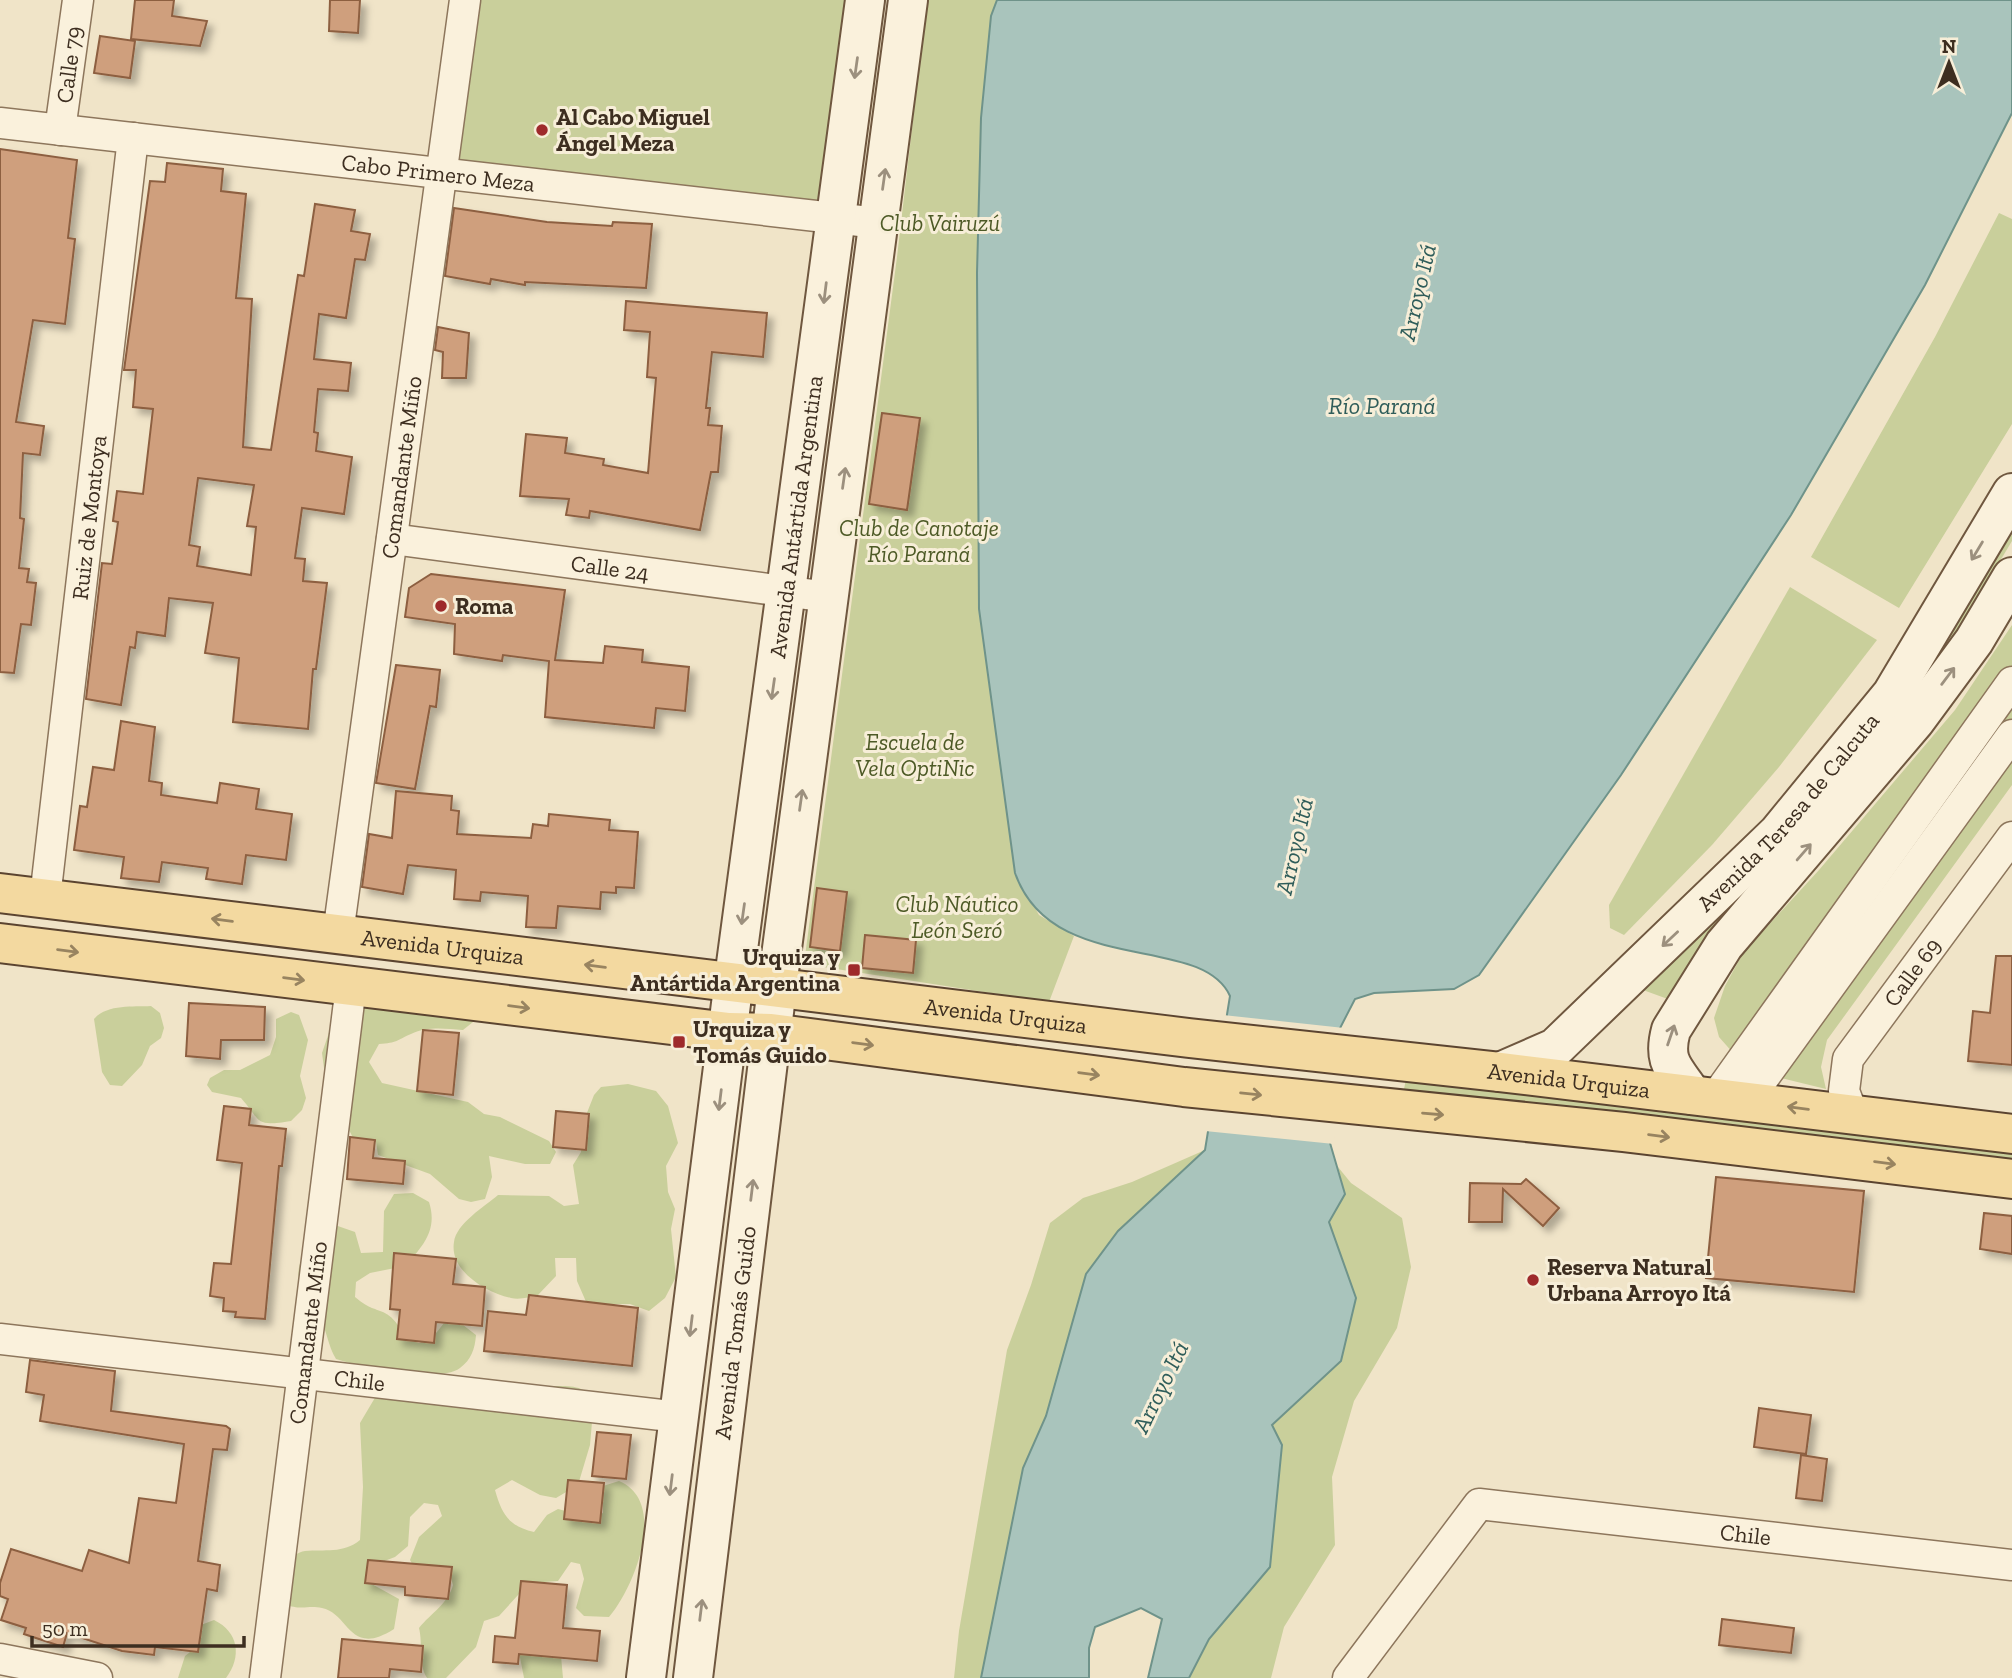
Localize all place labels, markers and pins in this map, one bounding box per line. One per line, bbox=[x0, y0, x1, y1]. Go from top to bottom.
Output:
place label: Al Cabo Miguel Ángel Meza bbox=[556, 103, 710, 157]
marker: Al Cabo Miguel Ángel Meza bbox=[534, 122, 550, 138]
place label: Roma bbox=[455, 592, 514, 620]
marker: Roma bbox=[433, 598, 449, 614]
place label: Urquiza y Antártida Argentina bbox=[630, 943, 841, 997]
marker: Urquiza y Antártida Argentina bbox=[846, 962, 862, 978]
place label: Urquiza y Tomás Guido bbox=[693, 1015, 827, 1069]
marker: Urquiza y Tomás Guido bbox=[671, 1034, 687, 1050]
place label: Reserva Natural Urbana Arroyo Itá bbox=[1547, 1253, 1731, 1307]
marker: Reserva Natural Urbana Arroyo Itá bbox=[1525, 1272, 1541, 1288]

